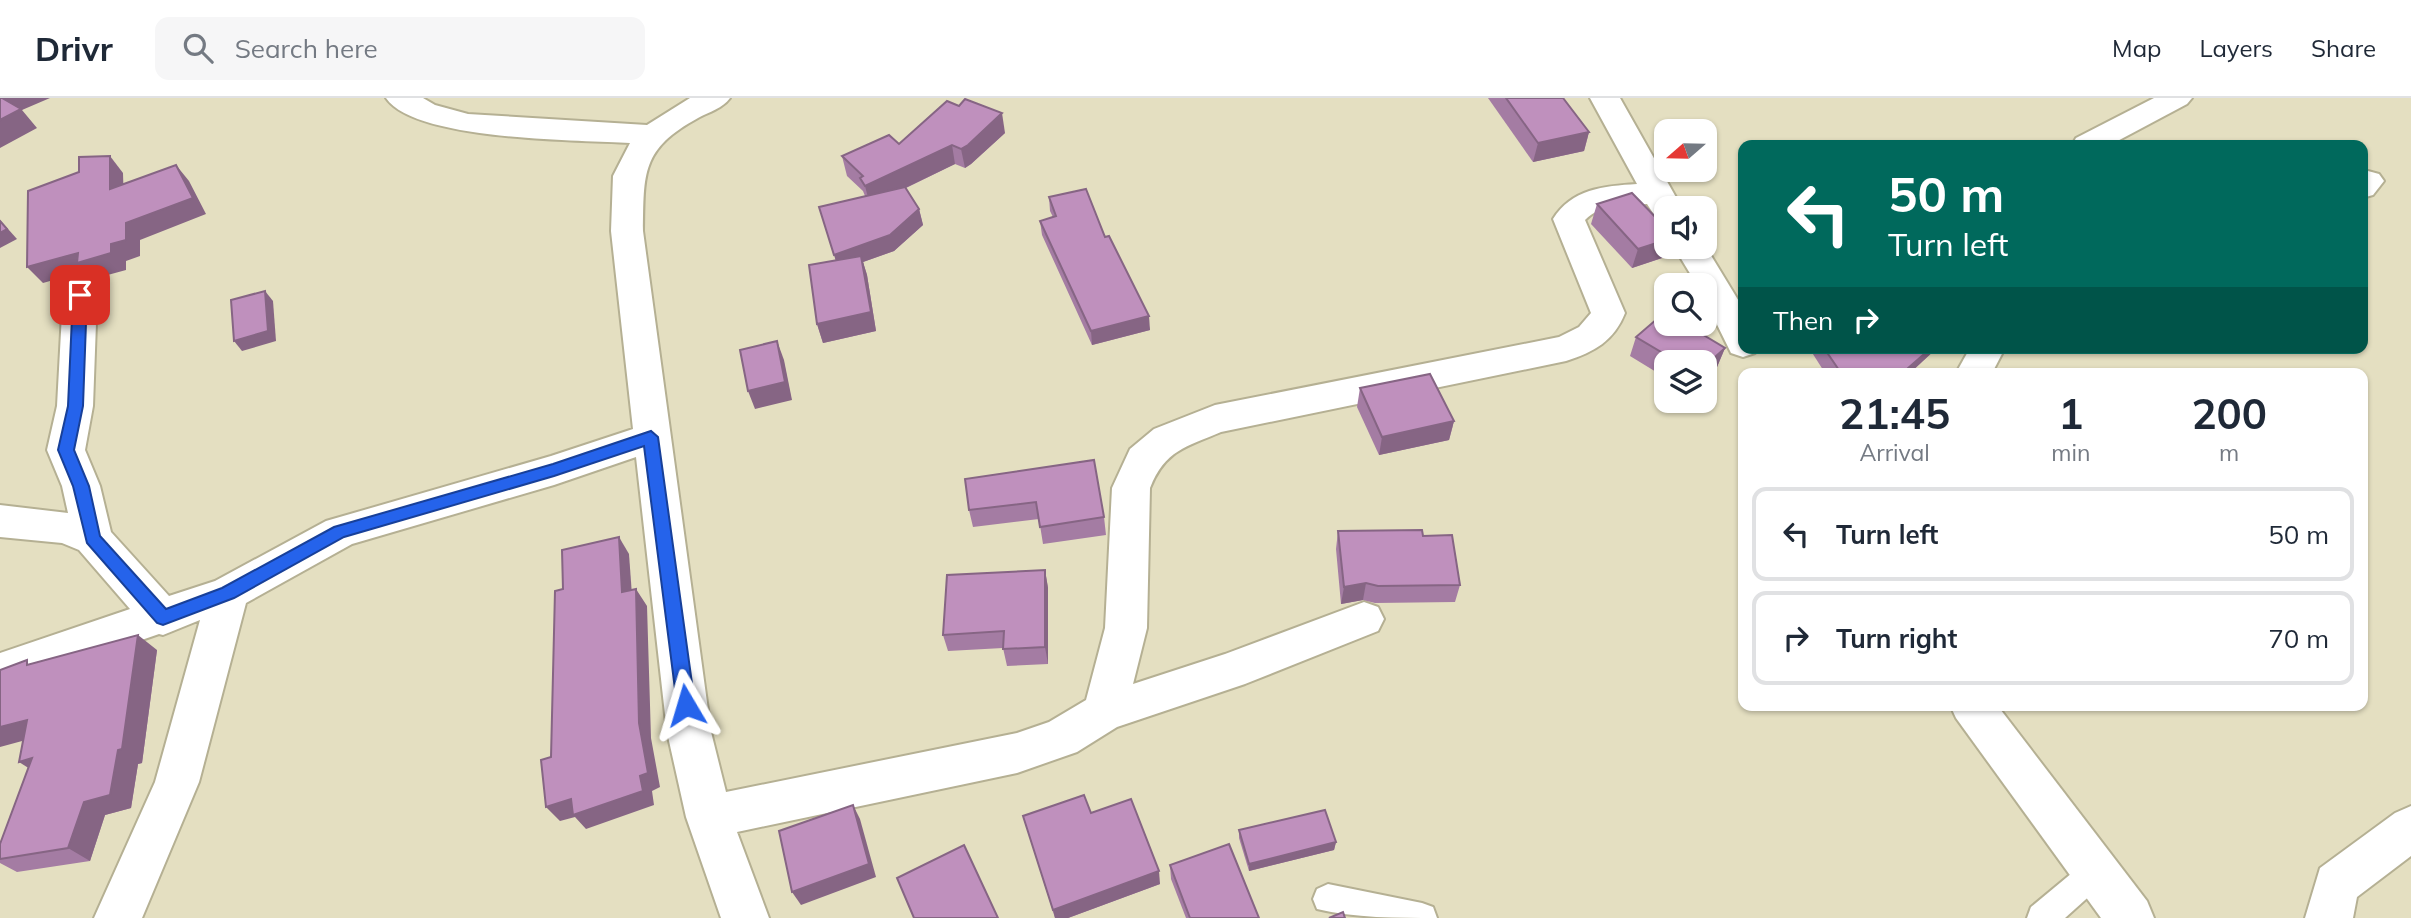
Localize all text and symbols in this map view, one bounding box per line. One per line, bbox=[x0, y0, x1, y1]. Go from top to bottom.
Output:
search box bbox=[155, 17, 645, 80]
text: Drivr bbox=[35, 28, 113, 69]
icon: search bbox=[179, 29, 217, 67]
text: Search here bbox=[235, 32, 378, 65]
text: Map bbox=[2112, 33, 2161, 63]
text: Layers bbox=[2199, 33, 2273, 63]
text: Share bbox=[2311, 33, 2376, 63]
north arrow bbox=[1654, 119, 1717, 182]
map controls bbox=[1654, 119, 1717, 413]
text: 50 m bbox=[1888, 163, 2004, 224]
icon: left bbox=[1773, 168, 1864, 259]
button: sound bbox=[1654, 196, 1717, 259]
text: Turn left bbox=[1888, 224, 2008, 264]
pin bbox=[50, 265, 110, 325]
button: search bbox=[1654, 273, 1717, 336]
icon: arrive bbox=[61, 276, 99, 314]
icon: right bbox=[1847, 301, 1885, 339]
text: Then bbox=[1773, 304, 1833, 337]
button: layers bbox=[1654, 350, 1717, 413]
text: 21:45 bbox=[1839, 387, 1950, 440]
text: 1 bbox=[2058, 387, 2083, 440]
text: 200 bbox=[2191, 387, 2267, 440]
text: Arrival bbox=[1859, 438, 1930, 467]
text: min bbox=[2051, 438, 2090, 467]
text: m bbox=[2219, 438, 2239, 467]
icon: left bbox=[1777, 515, 1815, 553]
text: Turn left bbox=[1836, 518, 1938, 551]
text: 50 m bbox=[2268, 518, 2329, 551]
icon: right bbox=[1777, 619, 1815, 657]
text: Turn right bbox=[1836, 622, 1957, 655]
text: 70 m bbox=[2268, 622, 2329, 655]
position arrow bbox=[649, 668, 723, 742]

